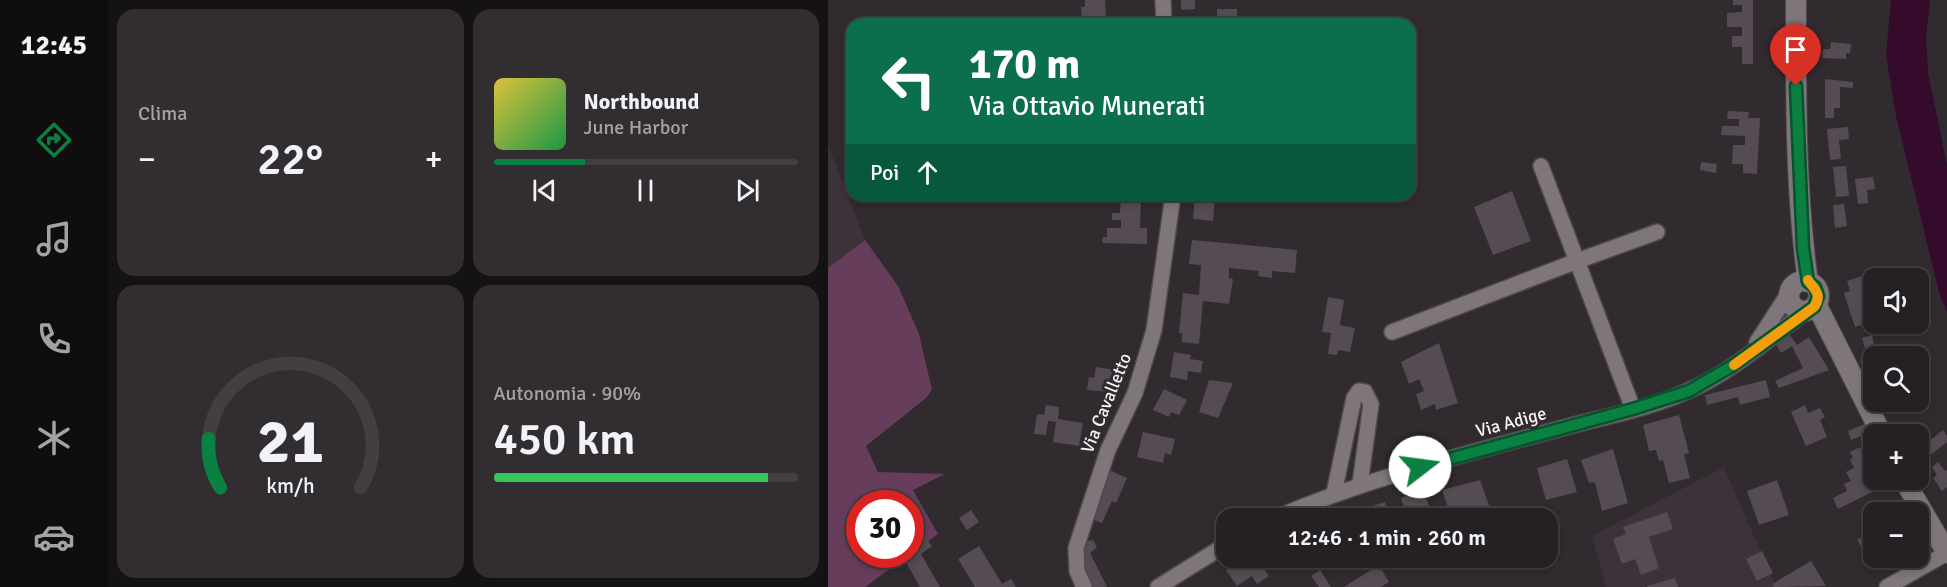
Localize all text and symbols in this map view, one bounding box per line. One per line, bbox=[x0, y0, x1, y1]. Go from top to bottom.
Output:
pin bbox=[1770, 24, 1821, 86]
text: 12:45 bbox=[21, 29, 87, 62]
icon: arrive bbox=[1779, 33, 1812, 66]
text: 170 m bbox=[969, 39, 1080, 90]
icon: left bbox=[870, 42, 948, 120]
text: Northbound bbox=[584, 88, 699, 115]
text: Via Ottavio Munerati bbox=[969, 90, 1206, 123]
text: Clima bbox=[138, 101, 187, 126]
text: June Harbor bbox=[584, 115, 688, 140]
icon: directions bbox=[33, 119, 75, 161]
text: 22° bbox=[257, 132, 323, 187]
text: − bbox=[138, 139, 156, 180]
text: + bbox=[425, 139, 442, 180]
icon: ahead bbox=[911, 156, 944, 189]
text: Poi bbox=[870, 159, 899, 186]
icon: previous bbox=[528, 174, 561, 207]
icon: pause bbox=[629, 174, 662, 207]
icon: next bbox=[731, 174, 764, 207]
icon: music bbox=[33, 218, 75, 260]
map controls bbox=[1863, 268, 1929, 568]
button: sound bbox=[1863, 268, 1929, 334]
icon: phone bbox=[33, 318, 75, 360]
button: search bbox=[1863, 346, 1929, 412]
street label: Via Cavalletto bbox=[1076, 350, 1136, 456]
text: Autonomia · 90% bbox=[494, 381, 641, 406]
street label: Via Adige bbox=[1473, 402, 1549, 442]
text: 21 bbox=[257, 403, 324, 480]
text: 450 km bbox=[494, 412, 636, 467]
icon: climate bbox=[33, 417, 75, 459]
button: + bbox=[1863, 424, 1929, 490]
position arrow bbox=[1388, 435, 1452, 499]
text: km/h bbox=[266, 474, 315, 500]
speed limit sign: 30 bbox=[846, 490, 924, 568]
button: − bbox=[1863, 502, 1929, 568]
icon: car bbox=[33, 516, 75, 558]
text: 12:46 · 1 min · 260 m bbox=[1288, 524, 1486, 551]

